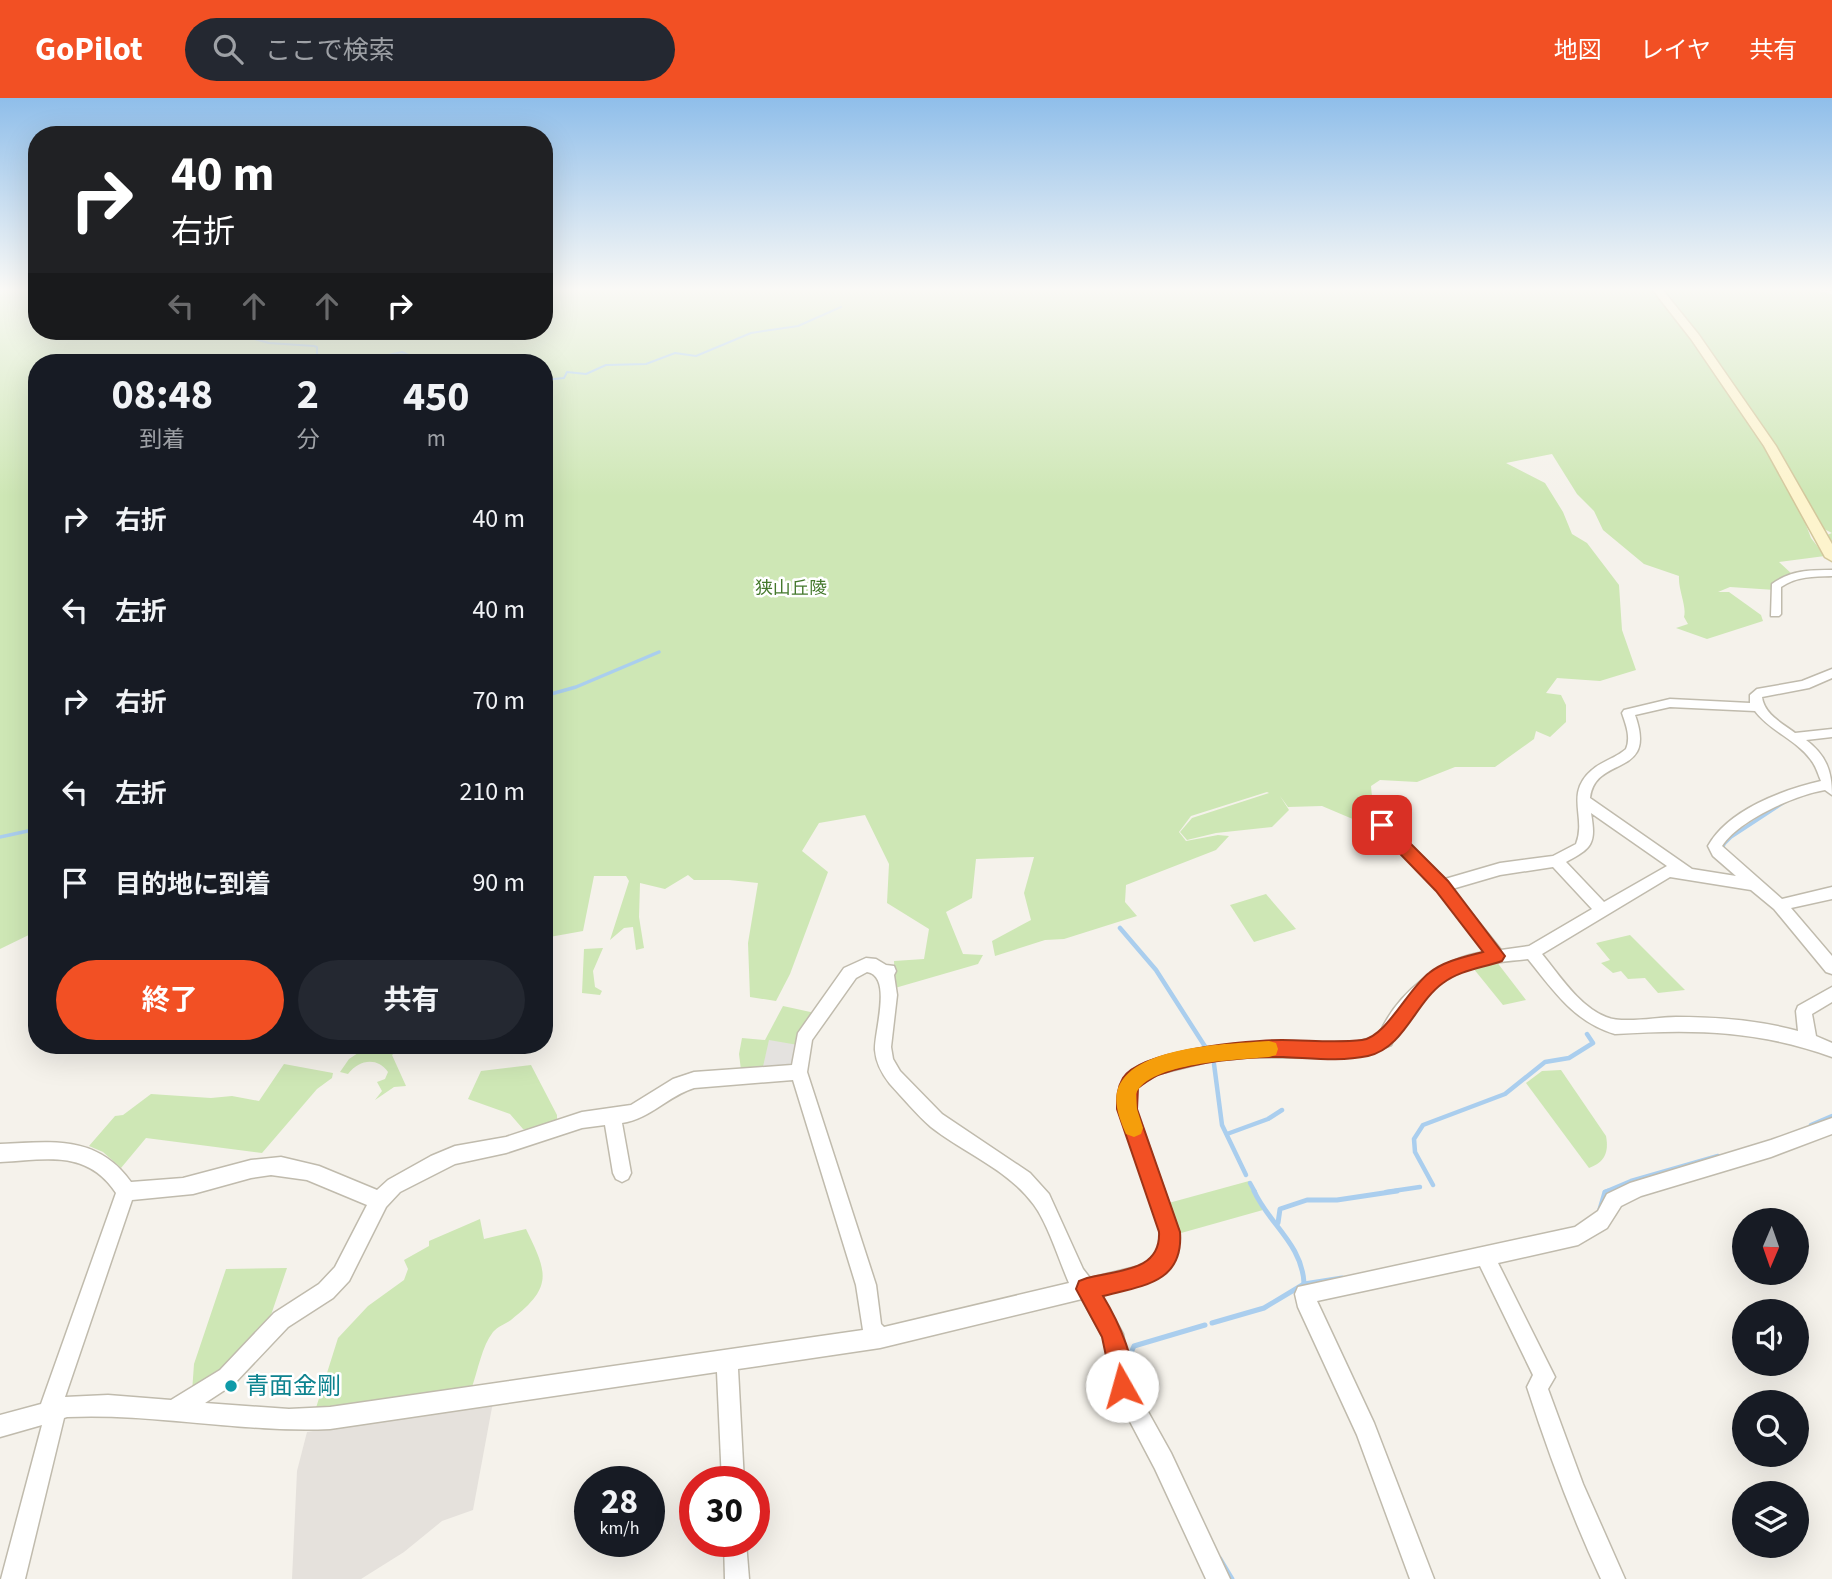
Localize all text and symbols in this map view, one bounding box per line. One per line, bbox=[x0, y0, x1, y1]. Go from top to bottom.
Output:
search box bbox=[185, 18, 675, 81]
text: GoPilot bbox=[35, 26, 143, 73]
icon: search bbox=[209, 30, 247, 68]
text: ここで検索 bbox=[265, 32, 395, 69]
text: 地図 bbox=[1554, 33, 1602, 68]
text: レイヤ bbox=[1640, 33, 1711, 68]
text: 共有 bbox=[1749, 33, 1797, 68]
text: 40 m bbox=[171, 140, 275, 210]
icon: right bbox=[56, 154, 147, 245]
text: 右折 bbox=[171, 209, 235, 255]
icon: left bbox=[162, 287, 200, 325]
icon: ahead bbox=[235, 287, 273, 325]
icon: ahead bbox=[308, 287, 346, 325]
icon: right bbox=[381, 287, 419, 325]
text: 08:48 bbox=[112, 365, 213, 425]
text: 2 bbox=[297, 365, 319, 425]
text: 450 bbox=[403, 367, 469, 427]
text: m bbox=[427, 422, 446, 455]
text: 到着 bbox=[139, 423, 185, 456]
text: 分 bbox=[296, 423, 319, 456]
icon: right bbox=[56, 500, 94, 538]
text: 40 m bbox=[472, 500, 525, 537]
text: 右折 bbox=[115, 502, 167, 539]
park label: 狭山丘陵 bbox=[755, 576, 827, 601]
icon: left bbox=[56, 591, 94, 629]
text: 40 m bbox=[472, 591, 525, 628]
text: 左折 bbox=[115, 593, 167, 630]
icon: right bbox=[56, 682, 94, 720]
text: 70 m bbox=[472, 682, 525, 719]
text: 右折 bbox=[115, 684, 167, 721]
icon: left bbox=[56, 773, 94, 811]
text: 210 m bbox=[459, 773, 525, 810]
text: 左折 bbox=[115, 775, 167, 812]
pin bbox=[1352, 795, 1412, 855]
icon: arrive bbox=[1363, 806, 1401, 844]
icon: arrive bbox=[56, 864, 94, 902]
text: 90 m bbox=[472, 864, 525, 901]
text: 目的地に到着 bbox=[115, 866, 271, 903]
button: 終了 bbox=[56, 960, 284, 1040]
button: 共有 bbox=[298, 960, 525, 1040]
north arrow bbox=[1732, 1208, 1810, 1284]
map controls bbox=[1732, 1208, 1809, 1558]
button: sound bbox=[1732, 1299, 1809, 1376]
position arrow bbox=[1085, 1349, 1159, 1423]
place label: 青面金剛 bbox=[245, 1369, 341, 1404]
marker: 青面金剛 bbox=[223, 1378, 239, 1394]
button: search bbox=[1732, 1390, 1809, 1467]
speed limit sign: 30 bbox=[679, 1466, 770, 1557]
text: 28 bbox=[601, 1477, 638, 1527]
button: layers bbox=[1732, 1481, 1809, 1558]
text: km/h bbox=[600, 1516, 639, 1541]

